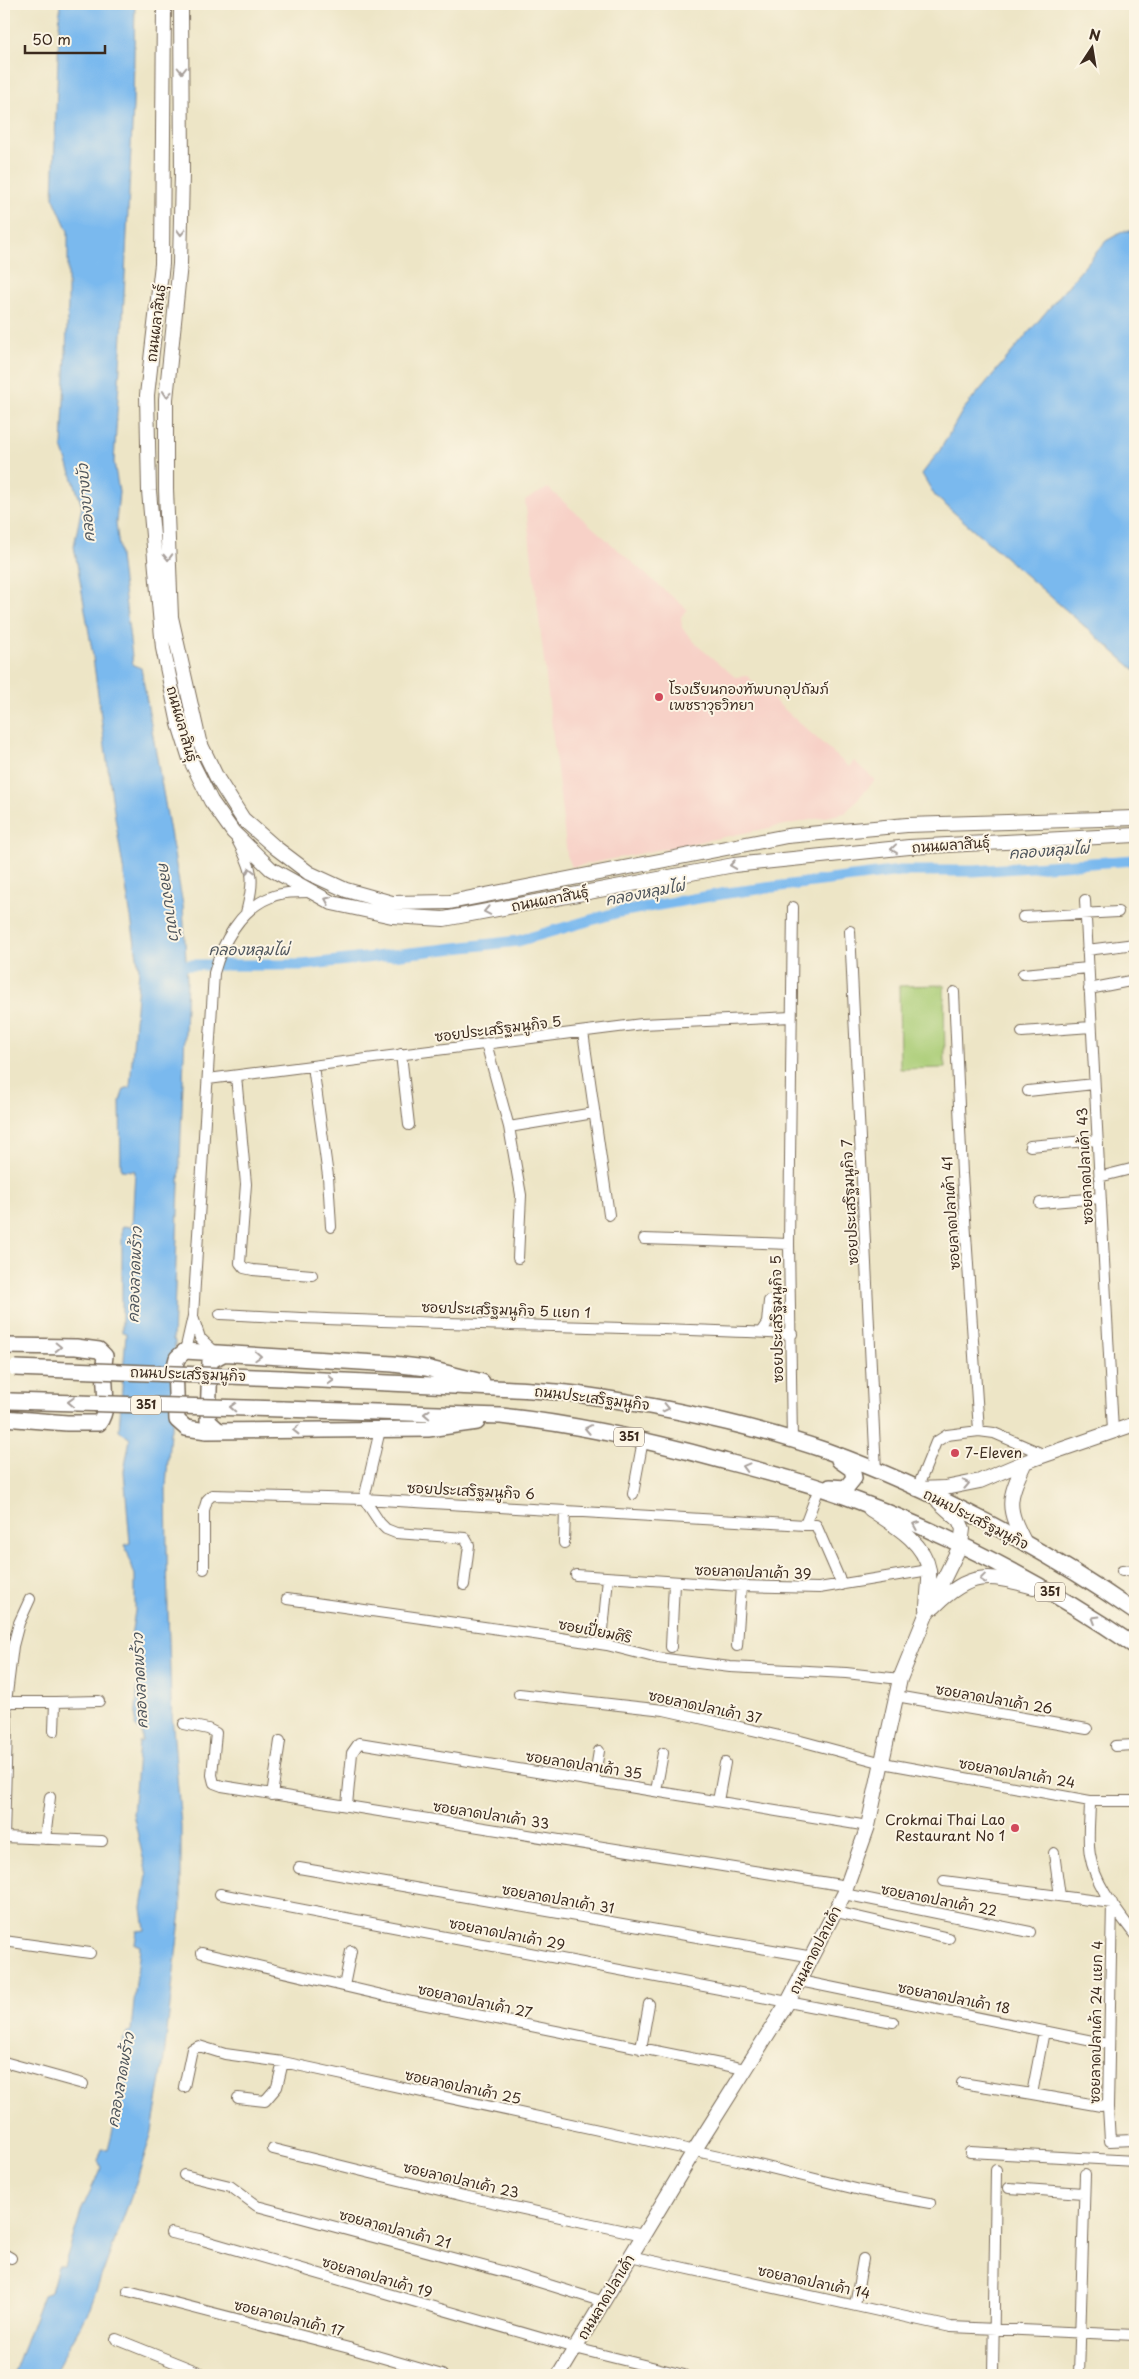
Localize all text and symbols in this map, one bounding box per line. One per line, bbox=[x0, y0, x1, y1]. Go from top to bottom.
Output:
scale bar bbox=[25, 22, 105, 54]
north arrow bbox=[1066, 22, 1116, 72]
text: N bbox=[1087, 23, 1102, 46]
text: 50 m bbox=[32, 27, 71, 50]
one-way arrow bbox=[177, 66, 187, 74]
one-way arrow bbox=[176, 229, 186, 237]
street label: ถนนผลาสินธุ์ bbox=[140, 283, 171, 363]
one-way arrow bbox=[161, 391, 172, 399]
water label: คลองบางบัว bbox=[69, 461, 99, 543]
one-way arrow bbox=[163, 553, 174, 561]
place label: โรงเรียนกองทัพบกอุปถัมภ์ เพชราวุธวิทยา bbox=[669, 678, 829, 715]
street label: ถนนผลาสินธุ์ bbox=[162, 683, 203, 765]
marker: โรงเรียนกองทัพบกอุปถัมภ์ เพชราวุธวิทยา bbox=[653, 691, 665, 703]
street label: ถนนผลาสินธุ์ bbox=[911, 831, 991, 858]
water label: คลองหลุมไผ่ bbox=[1008, 835, 1093, 865]
one-way arrow bbox=[890, 843, 898, 854]
water label: คลองบางบัว bbox=[154, 860, 188, 943]
one-way arrow bbox=[728, 860, 737, 870]
one-way arrow bbox=[245, 866, 256, 875]
water label: คลองหลุมไผ่ bbox=[603, 872, 690, 911]
street label: ถนนผลาสินธุ์ bbox=[509, 881, 591, 916]
one-way arrow bbox=[324, 895, 333, 906]
one-way arrow bbox=[483, 905, 491, 916]
water label: คลองหลุมไผ่ bbox=[209, 937, 292, 961]
street label: ซอยประเสริฐมนูกิจ 5 bbox=[433, 1010, 563, 1047]
street label: ซอยลาดปลาเค้า 43 bbox=[1071, 1107, 1098, 1225]
street label: ซอยประเสริฐมนูกิจ 7 bbox=[836, 1138, 863, 1266]
street label: ซอยลาดปลาเค้า 41 bbox=[936, 1155, 965, 1271]
water label: คลองลาดพร้าว bbox=[120, 1225, 147, 1323]
street label: ซอยประเสริฐมนูกิจ 5 bbox=[765, 1255, 788, 1383]
street label: ซอยประเสริฐมนูกิจ 5 แยก 1 bbox=[421, 1296, 591, 1323]
one-way arrow bbox=[55, 1341, 63, 1352]
one-way arrow bbox=[254, 1350, 262, 1361]
street label: ถนนประเสริฐมนูกิจ bbox=[130, 1361, 246, 1386]
one-way arrow bbox=[327, 1375, 335, 1386]
street label: ถนนประเสริฐมนูกิจ bbox=[533, 1380, 651, 1415]
road number: 351 bbox=[131, 1396, 161, 1414]
one-way arrow bbox=[66, 1397, 74, 1408]
one-way arrow bbox=[229, 1402, 237, 1413]
one-way arrow bbox=[662, 1403, 670, 1413]
one-way arrow bbox=[423, 1409, 430, 1419]
one-way arrow bbox=[584, 1424, 593, 1434]
one-way arrow bbox=[292, 1425, 300, 1436]
road number: 351 bbox=[614, 1428, 644, 1446]
place label: 7-Eleven bbox=[965, 1442, 1022, 1463]
marker: 7-Eleven bbox=[949, 1447, 961, 1459]
one-way arrow bbox=[742, 1462, 751, 1473]
street label: ซอยประเสริฐมนูกิจ 6 bbox=[407, 1477, 536, 1504]
one-way arrow bbox=[961, 1480, 970, 1490]
street label: ถนนประเสริฐมนูกิจ bbox=[920, 1483, 1033, 1554]
one-way arrow bbox=[912, 1521, 921, 1532]
street label: ซอยลาดปลาเค้า 39 bbox=[694, 1559, 812, 1584]
one-way arrow bbox=[978, 1573, 986, 1584]
road number: 351 bbox=[1035, 1582, 1065, 1601]
street label: ซอยเปี่ยมศิริ bbox=[556, 1611, 634, 1648]
one-way arrow bbox=[1091, 1615, 1100, 1625]
water label: คลองลาดพร้าว bbox=[124, 1631, 152, 1730]
street label: ซอยลาดปลาเค้า 26 bbox=[934, 1678, 1054, 1719]
street label: ซอยลาดปลาเค้า 37 bbox=[646, 1684, 764, 1729]
street label: ซอยลาดปลาเค้า 35 bbox=[524, 1745, 644, 1784]
street label: ซอยลาดปลาเค้า 24 bbox=[957, 1752, 1077, 1793]
street label: ซอยลาดปลาเค้า 33 bbox=[431, 1795, 551, 1834]
place label: Crokmai Thai Lao Restaurant No 1 bbox=[885, 1809, 1005, 1846]
marker: Crokmai Thai Lao Restaurant No 1 bbox=[1009, 1822, 1021, 1834]
street label: ซอยลาดปลาเค้า 31 bbox=[500, 1878, 616, 1919]
street label: ซอยลาดปลาเค้า 22 bbox=[879, 1878, 999, 1921]
street label: ถนนลาดปลาเค้า bbox=[783, 1902, 846, 1997]
street label: ซอยลาดปลาเค้า 29 bbox=[447, 1912, 567, 1955]
street label: ซอยลาดปลาเค้า 24 แยก 4 bbox=[1084, 1940, 1107, 2104]
street label: ซอยลาดปลาเค้า 18 bbox=[896, 1976, 1012, 2019]
street label: ซอยลาดปลาเค้า 27 bbox=[416, 1978, 534, 2023]
water label: คลองลาดพร้าว bbox=[100, 2029, 139, 2129]
street label: ซอยลาดปลาเค้า 25 bbox=[403, 2064, 523, 2109]
street label: ซอยลาดปลาเค้า 23 bbox=[401, 2156, 521, 2203]
street label: ซอยลาดปลาเค้า 21 bbox=[337, 2203, 454, 2254]
street label: ถนนลาดปลาเค้า bbox=[572, 2250, 639, 2343]
street label: ซอยลาดปลาเค้า 19 bbox=[319, 2251, 435, 2302]
street label: ซอยลาดปลาเค้า 14 bbox=[756, 2259, 872, 2304]
street label: ซอยลาดปลาเค้า 17 bbox=[232, 2294, 347, 2341]

